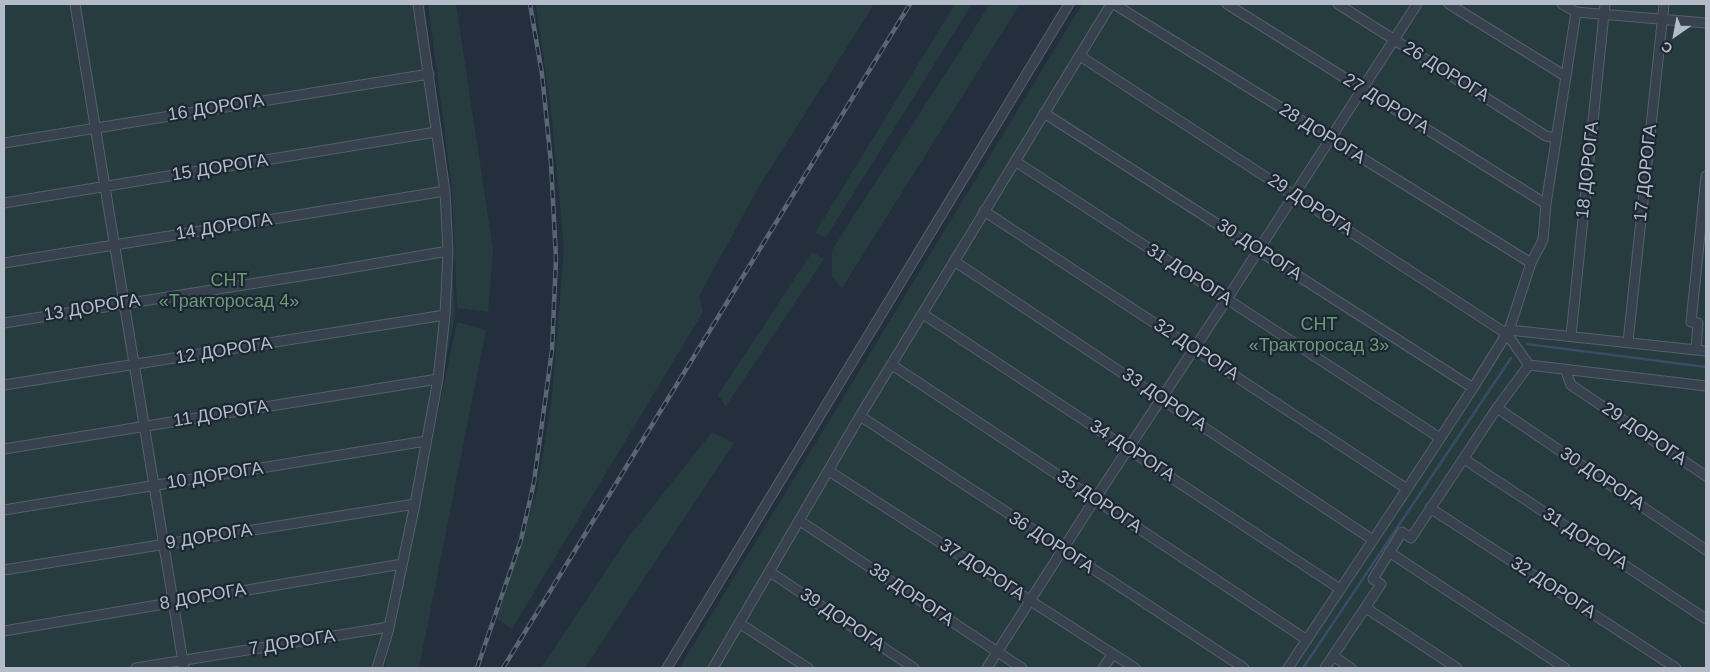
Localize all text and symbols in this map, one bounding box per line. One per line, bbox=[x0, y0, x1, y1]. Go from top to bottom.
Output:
north arrow bbox=[1650, 10, 1700, 60]
street label: 26 ДОРОГА bbox=[1399, 37, 1493, 107]
text: С bbox=[1658, 38, 1675, 57]
street label: 27 ДОРОГА bbox=[1339, 69, 1433, 139]
street label: 16 ДОРОГА bbox=[166, 90, 266, 126]
street label: 28 ДОРОГА bbox=[1275, 99, 1369, 169]
street label: 18 ДОРОГА bbox=[1572, 120, 1604, 220]
street label: 17 ДОРОГА bbox=[1630, 123, 1662, 223]
street label: 15 ДОРОГА bbox=[170, 150, 270, 186]
street label: 29 ДОРОГА bbox=[1263, 169, 1357, 241]
street label: 14 ДОРОГА bbox=[174, 209, 274, 245]
street label: 30 ДОРОГА bbox=[1212, 214, 1306, 286]
street label: 31 ДОРОГА bbox=[1142, 239, 1236, 311]
park label: СНТ «Тракторосад 4» bbox=[159, 270, 299, 312]
street label: 13 ДОРОГА bbox=[42, 290, 142, 326]
street label: 32 ДОРОГА bbox=[1149, 314, 1243, 386]
park label: СНТ «Тракторосад 3» bbox=[1249, 314, 1389, 356]
street label: 12 ДОРОГА bbox=[174, 333, 274, 369]
street label: 33 ДОРОГА bbox=[1118, 364, 1210, 436]
street label: 11 ДОРОГА bbox=[172, 396, 270, 432]
street label: 29 ДОРОГА bbox=[1598, 398, 1690, 470]
street label: 34 ДОРОГА bbox=[1085, 415, 1179, 487]
street label: 30 ДОРОГА bbox=[1556, 443, 1648, 515]
street label: 10 ДОРОГА bbox=[165, 458, 265, 494]
street label: 35 ДОРОГА bbox=[1053, 466, 1145, 538]
street label: 31 ДОРОГА bbox=[1538, 503, 1632, 575]
street label: 36 ДОРОГА bbox=[1004, 507, 1098, 579]
street label: 9 ДОРОГА bbox=[164, 519, 254, 555]
street label: 37 ДОРОГА bbox=[935, 534, 1029, 606]
street label: 32 ДОРОГА bbox=[1506, 552, 1600, 624]
street label: 38 ДОРОГА bbox=[865, 559, 957, 631]
street label: 8 ДОРОГА bbox=[158, 579, 248, 615]
street label: 39 ДОРОГА bbox=[796, 584, 888, 656]
street label: 7 ДОРОГА bbox=[247, 625, 337, 661]

